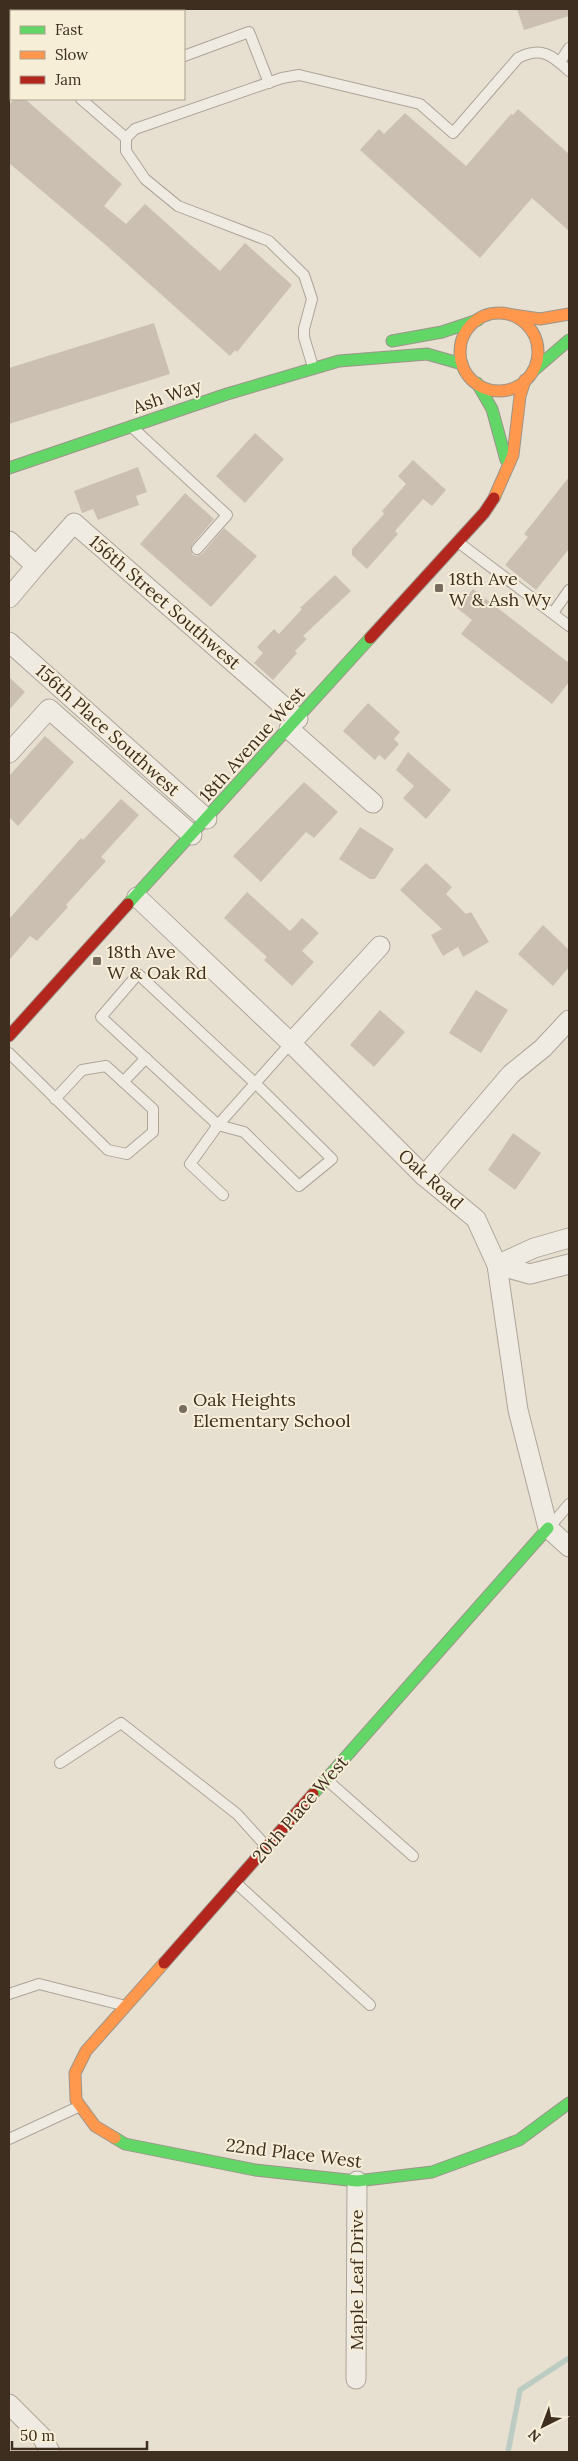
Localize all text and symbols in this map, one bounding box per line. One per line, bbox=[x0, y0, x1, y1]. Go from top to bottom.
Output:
legend bbox=[10, 10, 185, 100]
text: Fast bbox=[55, 20, 83, 39]
text: Slow bbox=[55, 45, 88, 64]
text: Jam bbox=[54, 70, 82, 89]
street label: Ash Way bbox=[129, 373, 205, 419]
street label: 156th Street Southwest bbox=[84, 530, 246, 674]
place label: 18th Ave W & Ash Wy bbox=[449, 567, 552, 611]
marker: 18th Ave W & Ash Wy bbox=[433, 582, 445, 594]
street label: 156th Place Southwest bbox=[31, 659, 185, 801]
street label: 18th Avenue West bbox=[194, 682, 310, 806]
place label: 18th Ave W & Oak Rd bbox=[107, 940, 207, 984]
marker: 18th Ave W & Oak Rd bbox=[91, 955, 103, 967]
street label: Oak Road bbox=[394, 1144, 468, 1214]
place label: Oak Heights Elementary School bbox=[193, 1388, 351, 1432]
marker: Oak Heights Elementary School bbox=[177, 1403, 189, 1415]
street label: 20th Place West bbox=[247, 1751, 353, 1867]
street label: 22nd Place West bbox=[225, 2133, 363, 2173]
street label: Maple Leaf Drive bbox=[345, 2209, 368, 2351]
north arrow bbox=[518, 2401, 568, 2451]
scale bar bbox=[12, 2418, 148, 2450]
text: N bbox=[524, 2425, 544, 2446]
text: 50 m bbox=[20, 2426, 55, 2445]

